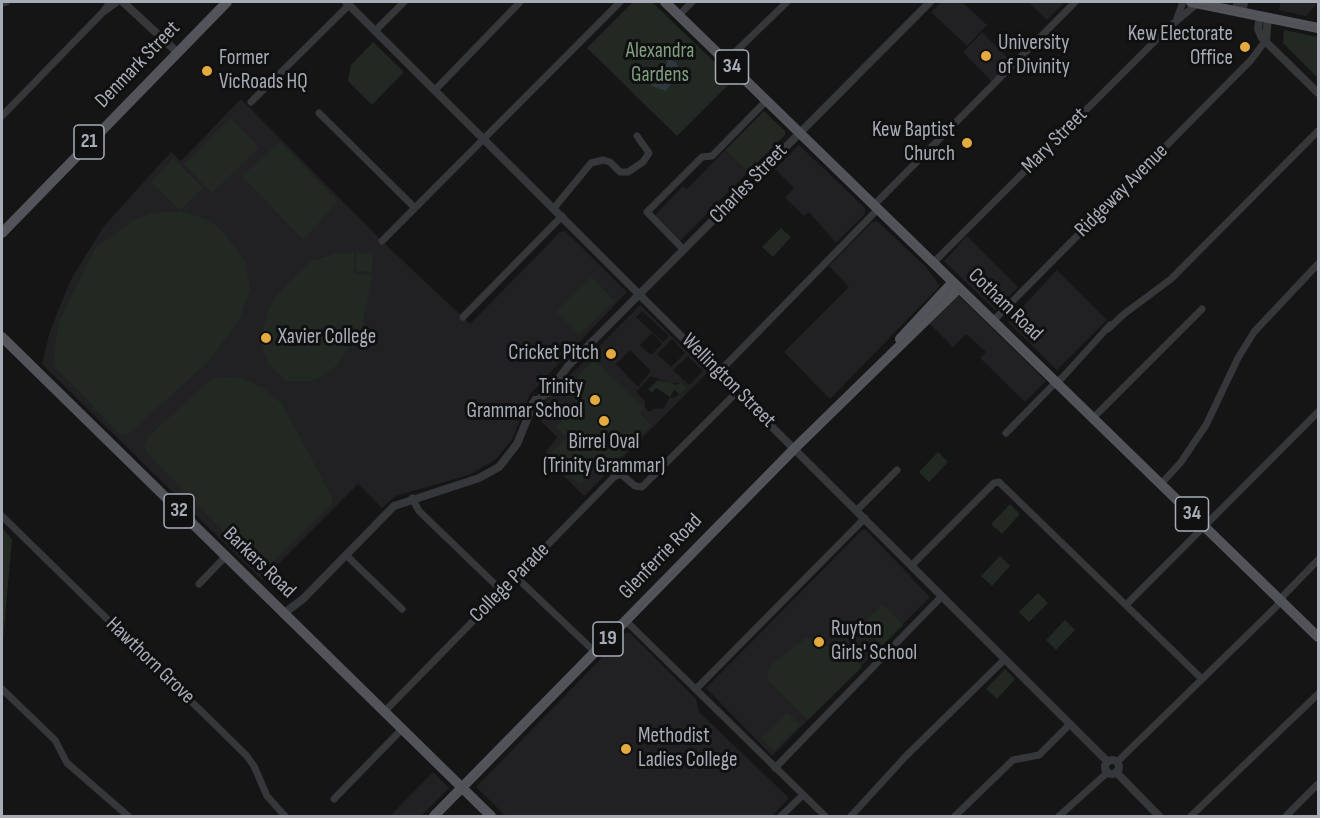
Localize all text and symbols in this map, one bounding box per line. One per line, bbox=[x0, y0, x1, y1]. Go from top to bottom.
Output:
street label: Denmark Street bbox=[90, 16, 186, 114]
place label: Kew Electorate Office bbox=[1128, 22, 1233, 72]
place label: University of Divinity bbox=[998, 31, 1070, 81]
park label: Alexandra Gardens bbox=[626, 39, 694, 89]
marker: Kew Electorate Office bbox=[1238, 40, 1252, 54]
place label: Former VicRoads HQ bbox=[219, 46, 308, 96]
marker: University of Divinity bbox=[979, 49, 993, 63]
road number: 34 bbox=[716, 50, 748, 84]
marker: Former VicRoads HQ bbox=[200, 64, 214, 78]
street label: Mary Street bbox=[1017, 103, 1093, 179]
place label: Kew Baptist Church bbox=[872, 118, 955, 168]
road number: 21 bbox=[74, 125, 104, 159]
marker: Kew Baptist Church bbox=[960, 136, 974, 150]
street label: Charles Street bbox=[705, 139, 793, 229]
street label: Ridgeway Avenue bbox=[1070, 139, 1174, 243]
street label: Cotham Road bbox=[962, 263, 1048, 347]
place label: Xavier College bbox=[278, 325, 376, 351]
street label: Wellington Street bbox=[676, 329, 780, 433]
marker: Xavier College bbox=[259, 331, 273, 345]
place label: Cricket Pitch bbox=[508, 341, 599, 367]
marker: Cricket Pitch bbox=[604, 347, 618, 361]
place label: Trinity Grammar School bbox=[467, 375, 583, 425]
marker: Trinity Grammar School bbox=[588, 393, 602, 407]
marker: Birrel Oval (Trinity Grammar) bbox=[597, 414, 611, 428]
place label: Birrel Oval (Trinity Grammar) bbox=[543, 430, 665, 480]
road number: 32 bbox=[164, 494, 194, 528]
road number: 34 bbox=[1176, 497, 1208, 531]
street label: Glenferrie Road bbox=[614, 509, 708, 605]
street label: Barkers Road bbox=[217, 522, 301, 604]
street label: College Parade bbox=[465, 538, 555, 628]
street label: Hawthorn Grove bbox=[100, 612, 200, 710]
place label: Ruyton Girls' School bbox=[831, 617, 917, 667]
road number: 19 bbox=[593, 622, 623, 656]
marker: Ruyton Girls' School bbox=[812, 635, 826, 649]
place label: Methodist Ladies College bbox=[638, 724, 738, 774]
marker: Methodist Ladies College bbox=[619, 742, 633, 756]

